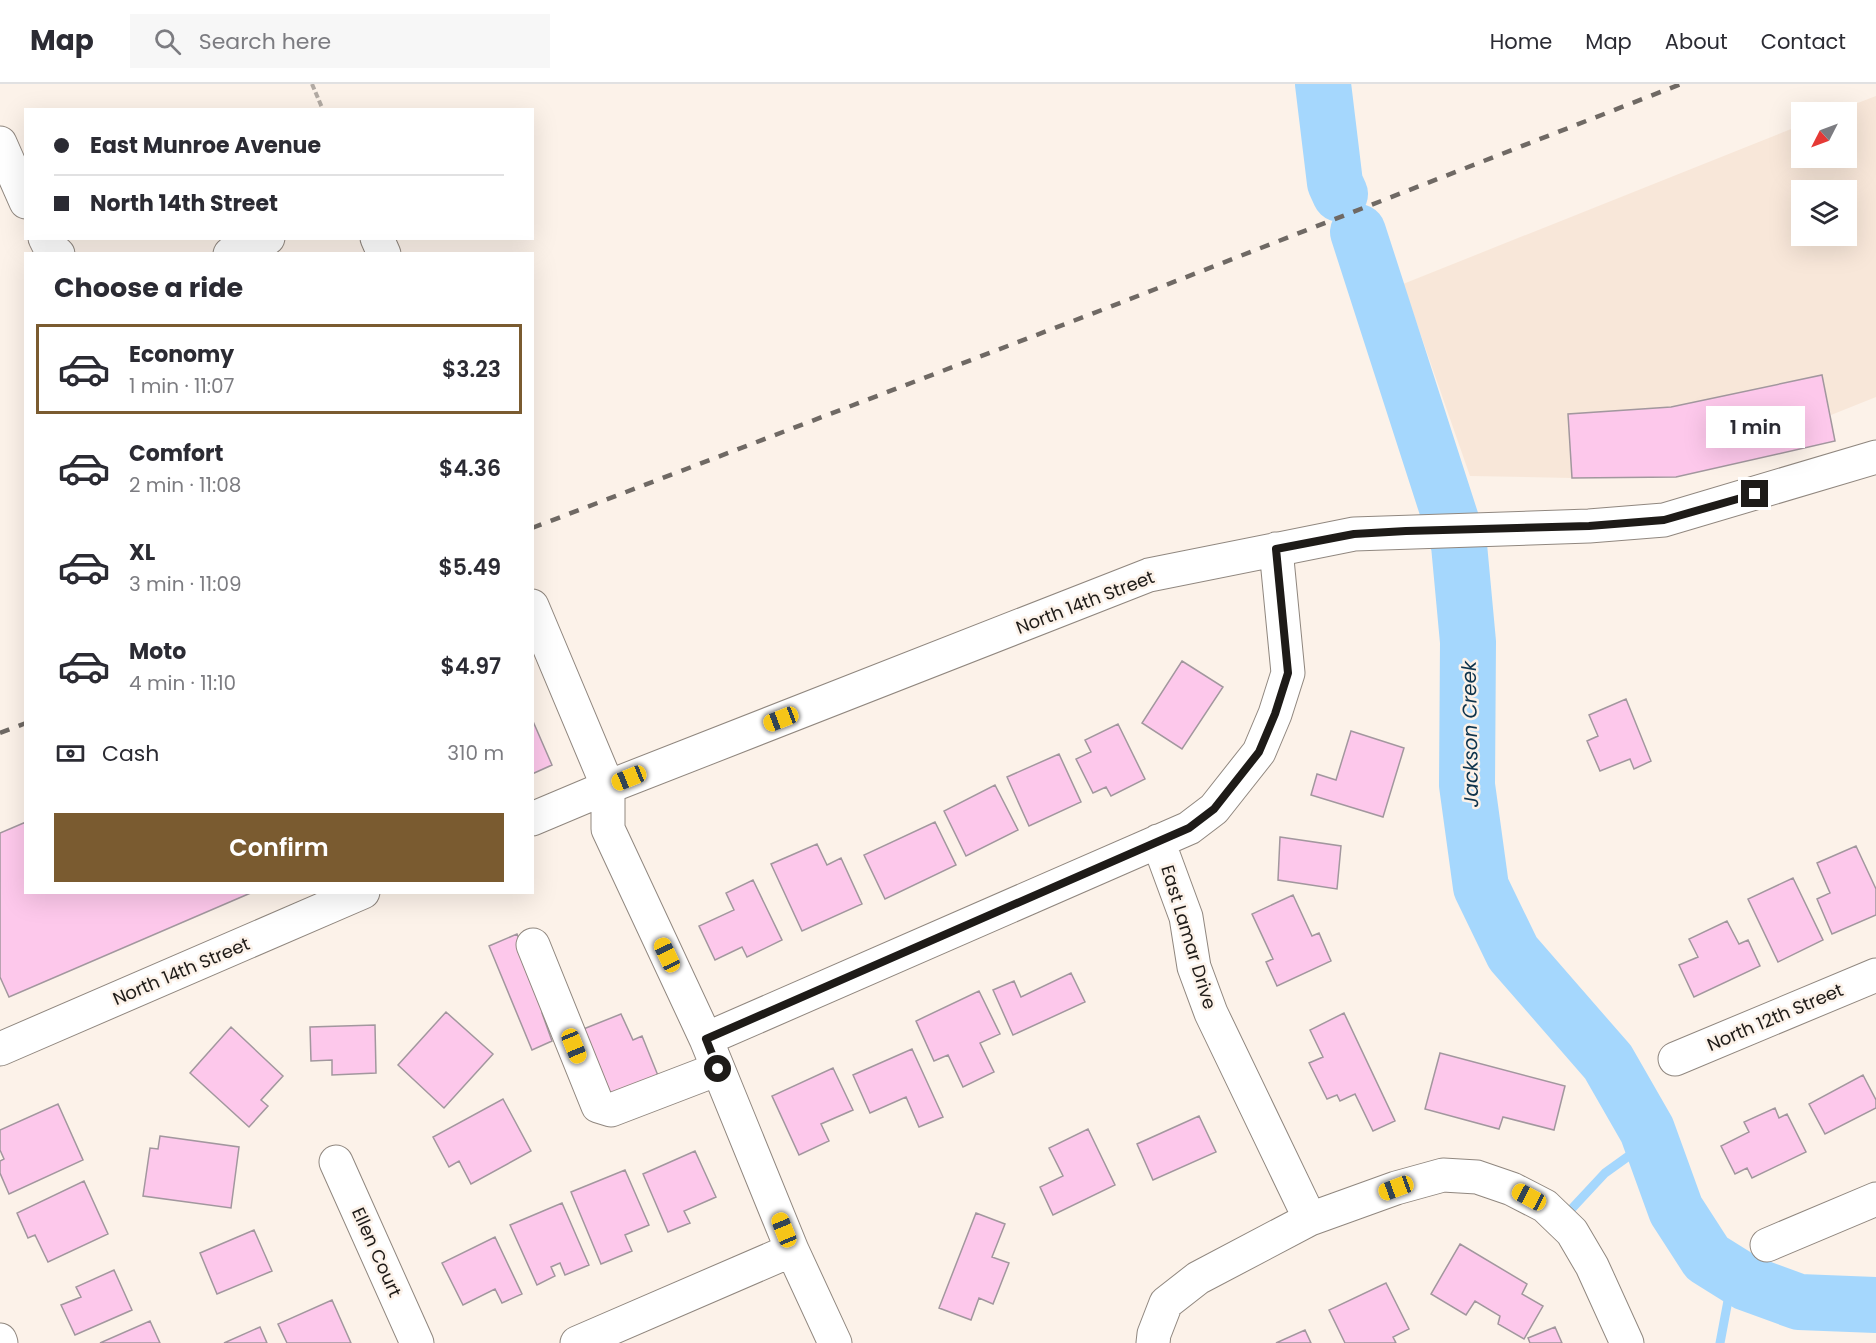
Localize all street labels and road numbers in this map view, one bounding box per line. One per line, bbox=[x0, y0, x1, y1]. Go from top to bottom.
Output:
street label: North 14th Street bbox=[1012, 564, 1158, 640]
street label: East Lamar Drive bbox=[1155, 862, 1223, 1012]
street label: North 14th Street bbox=[109, 931, 253, 1011]
street label: North 12th Street bbox=[1703, 977, 1847, 1057]
street label: Ellen Court bbox=[346, 1203, 408, 1301]

